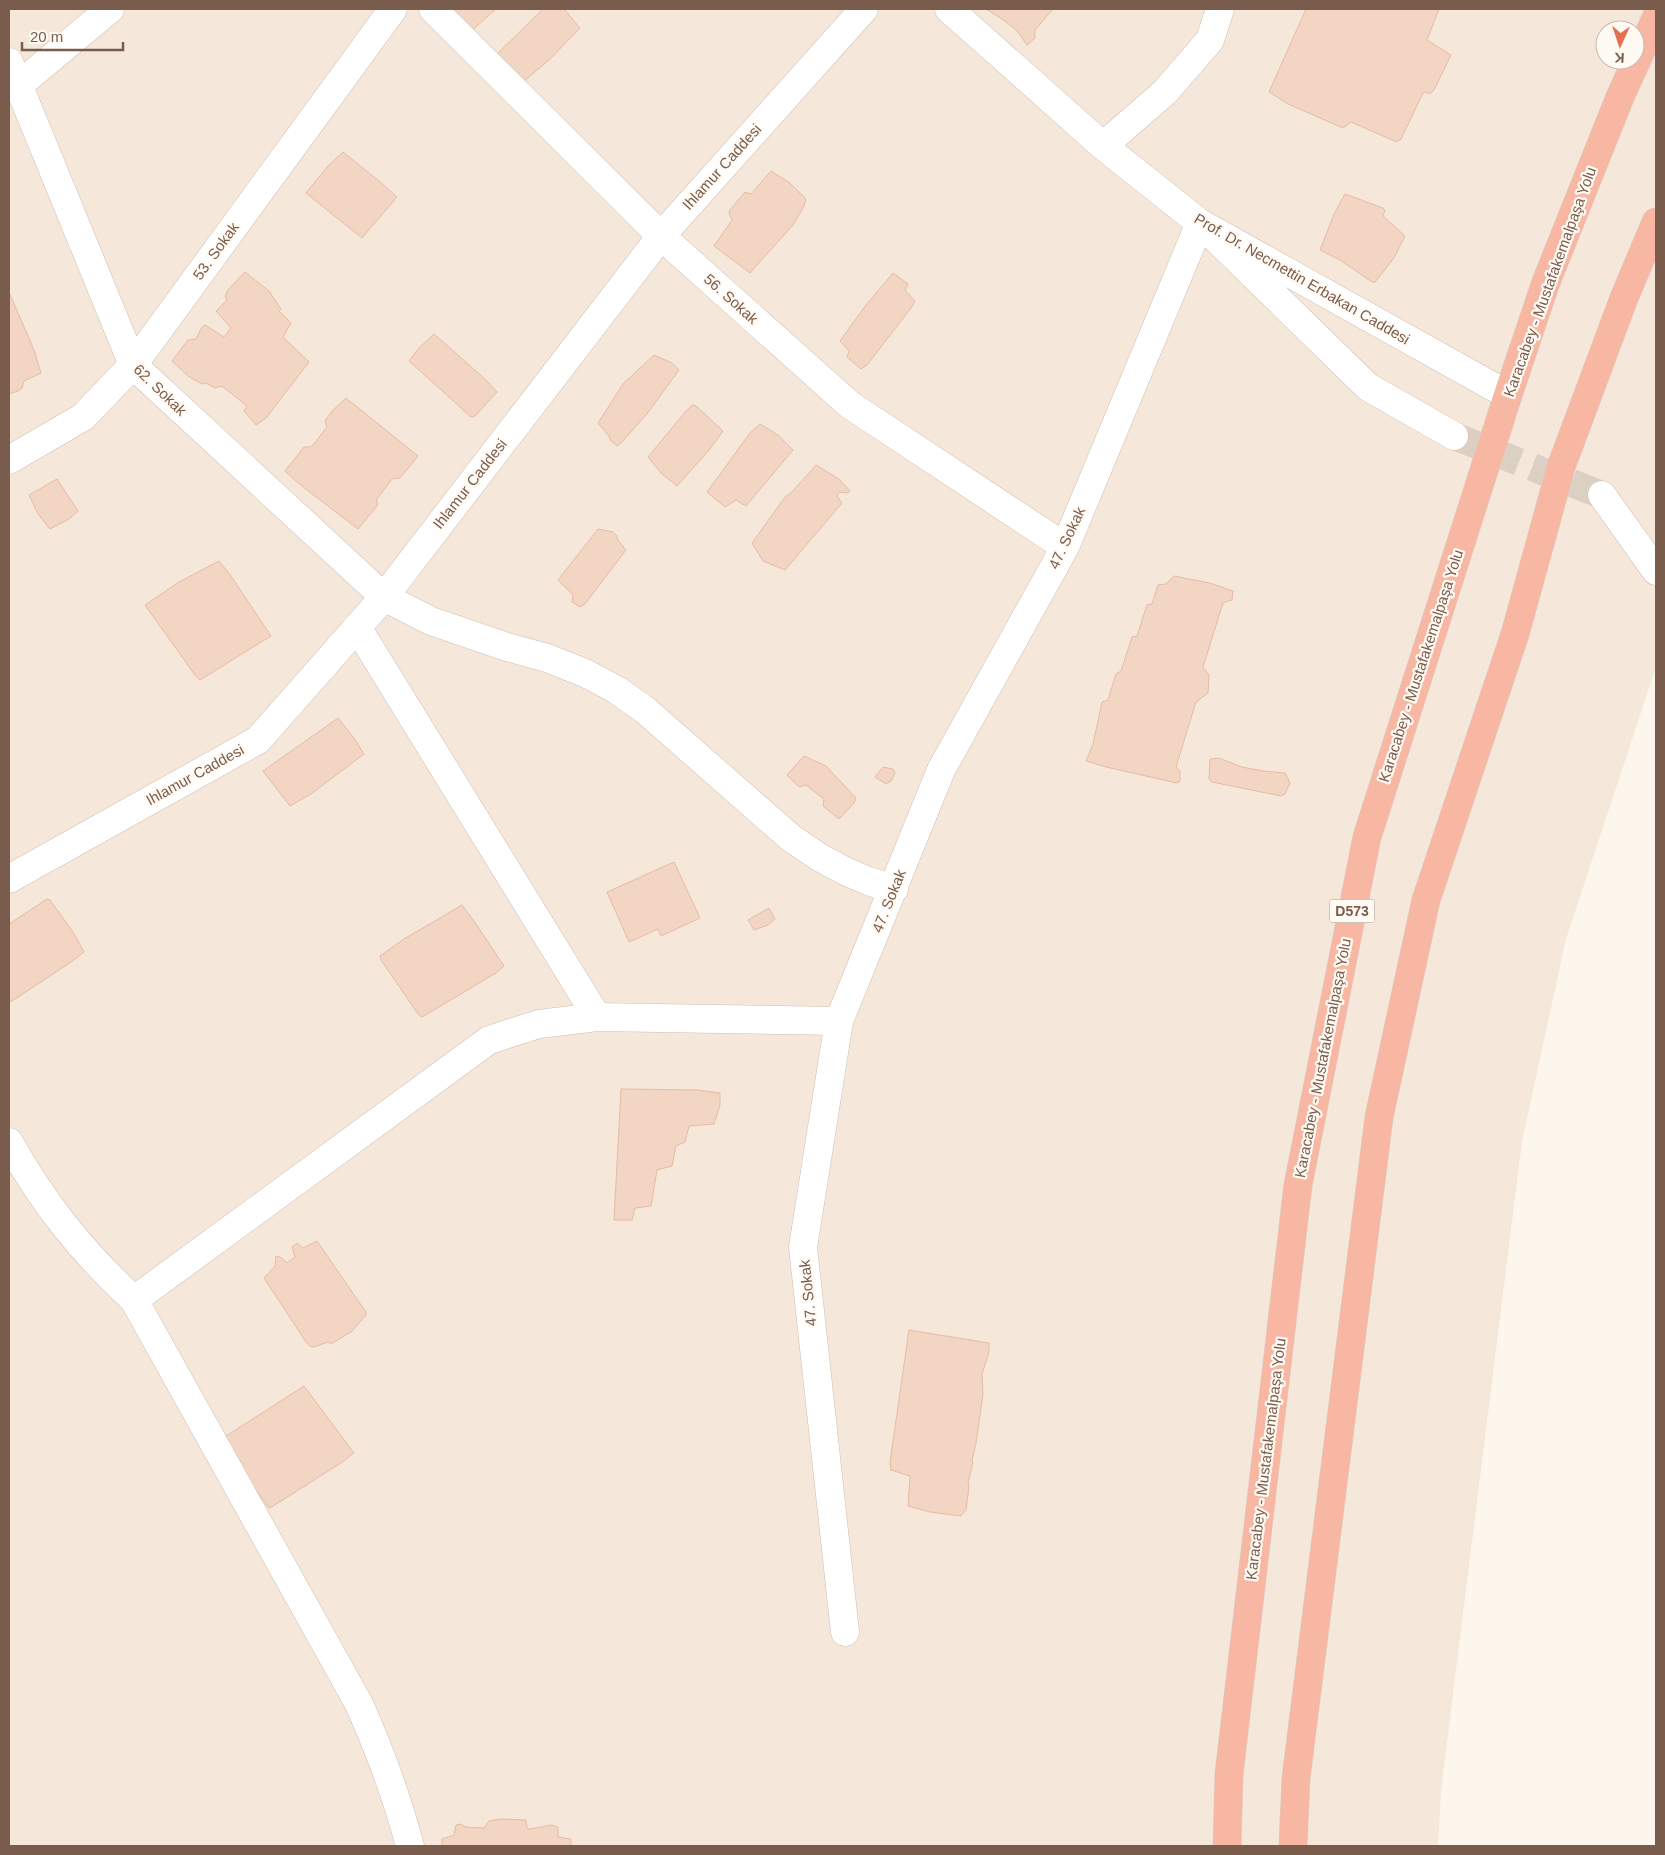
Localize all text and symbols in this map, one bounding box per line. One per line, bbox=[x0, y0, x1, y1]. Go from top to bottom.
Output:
scale bar bbox=[22, 20, 124, 52]
north arrow bbox=[1595, 20, 1645, 70]
text: 20 m bbox=[30, 28, 63, 45]
text: K bbox=[1614, 50, 1625, 66]
street label: Ihlamur Caddesi bbox=[679, 120, 764, 213]
street label: Karacabey - Mustafakemalpaşa Yolu bbox=[1500, 165, 1599, 399]
street label: Prof. Dr. Necmettin Erbakan Caddesi bbox=[1191, 210, 1413, 347]
street label: 53. Sokak bbox=[189, 218, 242, 283]
street label: 56. Sokak bbox=[701, 270, 762, 328]
street label: 62. Sokak bbox=[130, 360, 191, 419]
street label: Ihlamur Caddesi bbox=[429, 435, 510, 532]
street label: 47. Sokak bbox=[1045, 504, 1089, 572]
street label: Karacabey - Mustafakemalpaşa Yolu bbox=[1375, 547, 1466, 784]
street label: Ihlamur Caddesi bbox=[143, 741, 247, 808]
street label: 47. Sokak bbox=[868, 866, 909, 935]
road number: D573 bbox=[1330, 899, 1374, 922]
street label: Karacabey - Mustafakemalpaşa Yolu bbox=[1291, 937, 1354, 1179]
street label: 47. Sokak bbox=[796, 1258, 819, 1327]
street label: Karacabey - Mustafakemalpaşa Yolu bbox=[1242, 1337, 1289, 1581]

